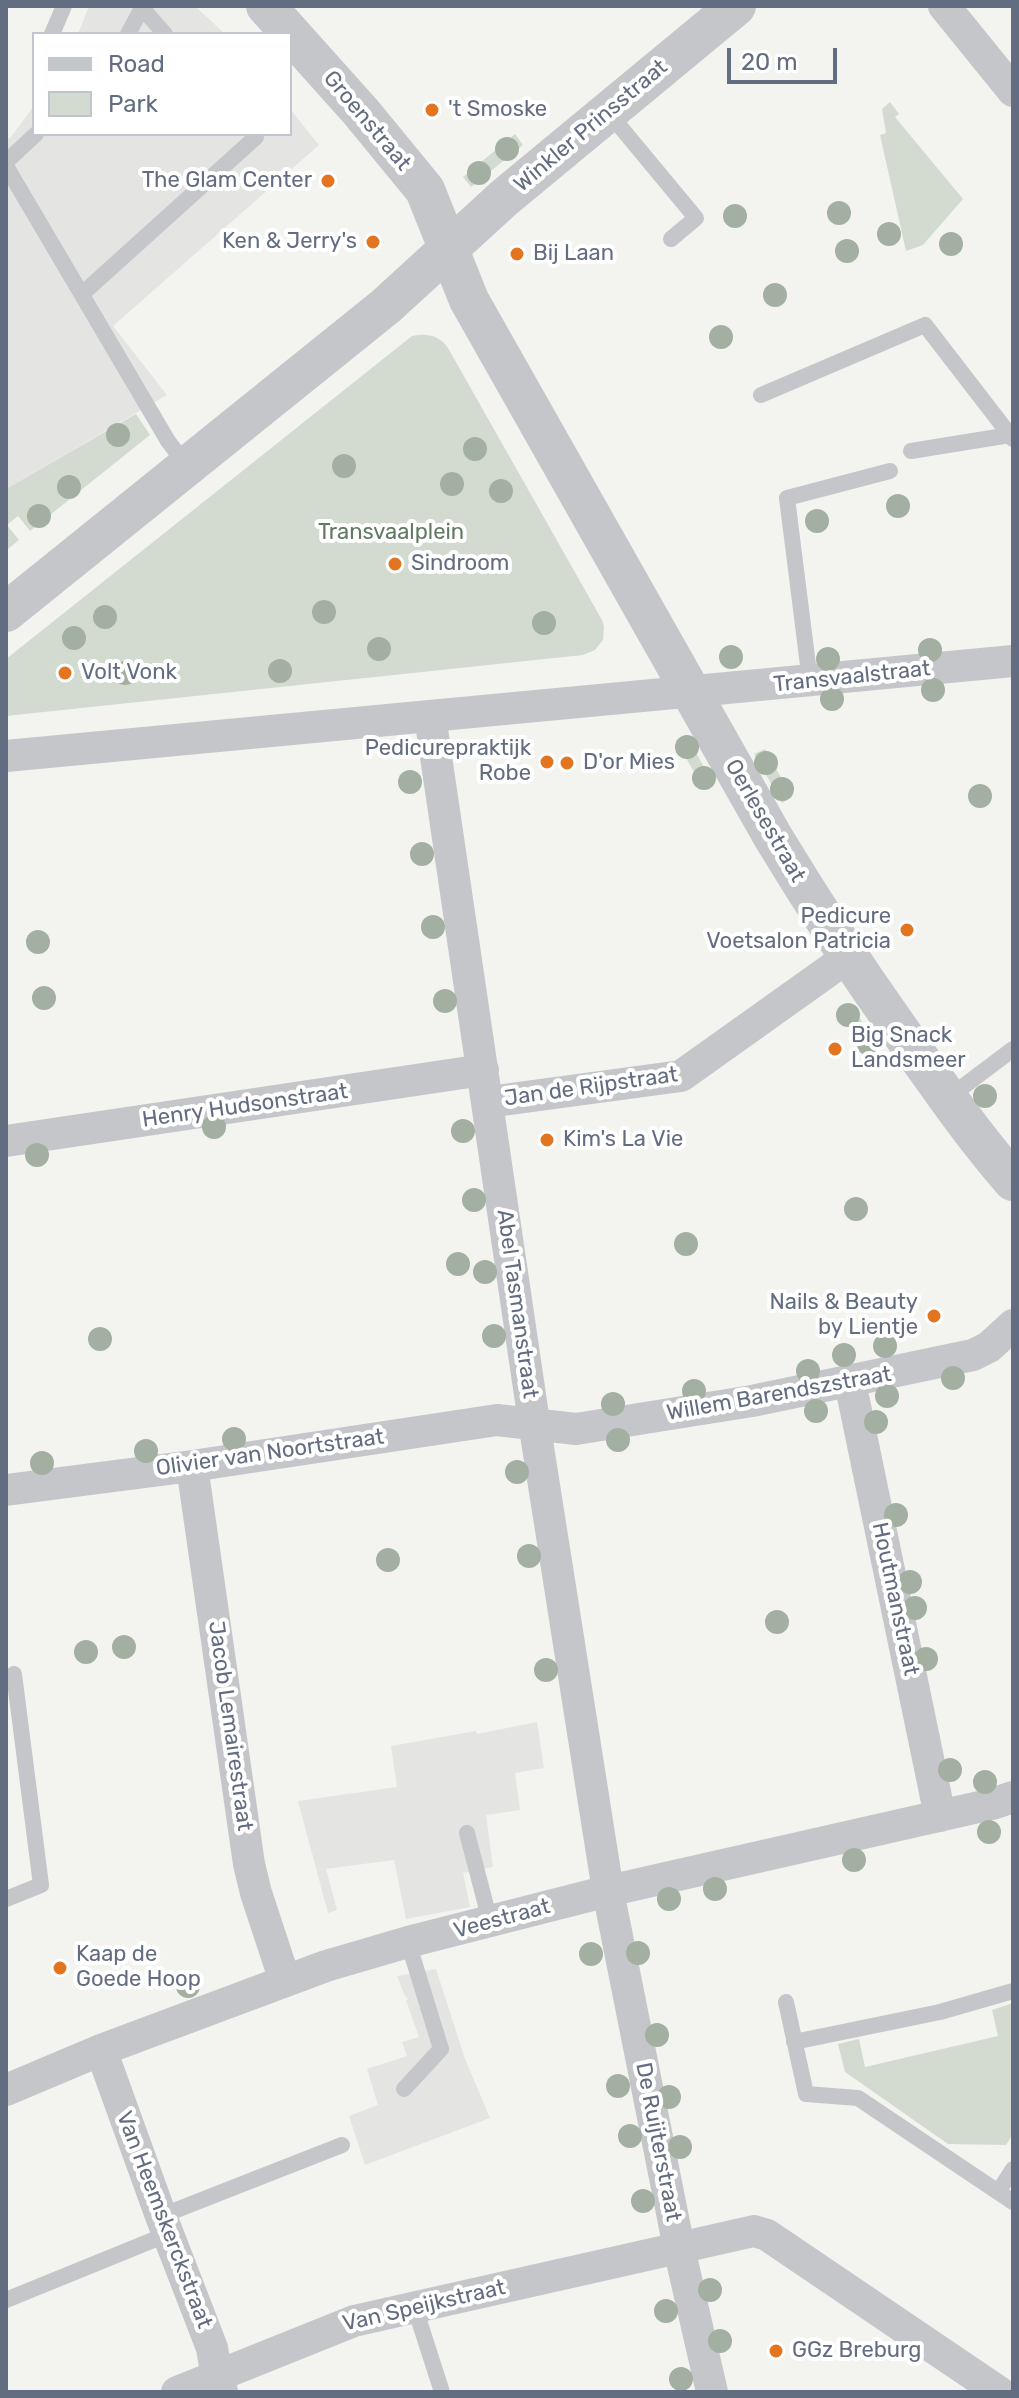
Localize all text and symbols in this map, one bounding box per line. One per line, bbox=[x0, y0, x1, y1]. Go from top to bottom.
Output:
legend bbox=[32, 32, 292, 136]
scale bar bbox=[731, 32, 841, 82]
text: 20 m bbox=[741, 48, 798, 76]
text: Road bbox=[108, 50, 165, 78]
street label: Winkler Prinsstraat bbox=[509, 54, 673, 198]
street label: Groenstraat bbox=[318, 66, 416, 176]
text: Park bbox=[108, 90, 158, 118]
place label: 't Smoske bbox=[448, 97, 547, 123]
marker: 't Smoske bbox=[423, 101, 441, 119]
place label: The Glam Center bbox=[142, 168, 312, 194]
marker: The Glam Center bbox=[319, 172, 337, 190]
place label: Ken & Jerry's bbox=[222, 229, 357, 255]
marker: Ken & Jerry's bbox=[364, 233, 382, 251]
place label: Bij Laan bbox=[533, 241, 614, 267]
marker: Bij Laan bbox=[508, 245, 526, 263]
park label: Transvaalplein bbox=[318, 520, 464, 546]
place label: Sindroom bbox=[411, 551, 509, 577]
marker: Sindroom bbox=[386, 555, 404, 573]
street label: Transvaalstraat bbox=[772, 656, 932, 698]
place label: Volt Vonk bbox=[81, 660, 177, 686]
marker: Volt Vonk bbox=[56, 664, 74, 682]
place label: Pedicurepraktijk Robe bbox=[365, 736, 531, 788]
place label: D'or Mies bbox=[583, 750, 675, 776]
marker: Pedicurepraktijk Robe bbox=[538, 753, 556, 771]
marker: D'or Mies bbox=[558, 754, 576, 772]
street label: Oerlesestraat bbox=[719, 755, 811, 887]
place label: Pedicure Voetsalon Patricia bbox=[706, 904, 891, 956]
marker: Pedicure Voetsalon Patricia bbox=[898, 921, 916, 939]
place label: Big Snack Landsmeer bbox=[851, 1023, 966, 1074]
marker: Big Snack Landsmeer bbox=[826, 1040, 844, 1058]
street label: Jan de Rijpstraat bbox=[503, 1062, 679, 1112]
street label: Henry Hudsonstraat bbox=[141, 1079, 349, 1133]
place label: Kim's La Vie bbox=[563, 1127, 683, 1153]
marker: Kim's La Vie bbox=[538, 1131, 556, 1149]
street label: Abel Tasmanstraat bbox=[491, 1208, 543, 1400]
place label: Nails & Beauty by Lientje bbox=[769, 1290, 918, 1342]
marker: Nails & Beauty by Lientje bbox=[925, 1307, 943, 1325]
street label: Willem Barendszstraat bbox=[665, 1361, 893, 1427]
street label: Olivier van Noortstraat bbox=[154, 1424, 386, 1482]
street label: Houtmanstraat bbox=[866, 1520, 924, 1678]
street label: Jacob Lemairestraat bbox=[202, 1619, 258, 1833]
street label: Veestraat bbox=[451, 1893, 553, 1945]
place label: Kaap de Goede Hoop bbox=[76, 1942, 201, 1994]
marker: Kaap de Goede Hoop bbox=[51, 1959, 69, 1977]
street label: De Ruijterstraat bbox=[630, 2060, 686, 2224]
street label: Van Heemskerckstraat bbox=[110, 2108, 218, 2332]
street label: Van Speijkstraat bbox=[340, 2274, 508, 2338]
place label: GGz Breburg bbox=[792, 2338, 921, 2364]
marker: GGz Breburg bbox=[767, 2342, 785, 2360]

